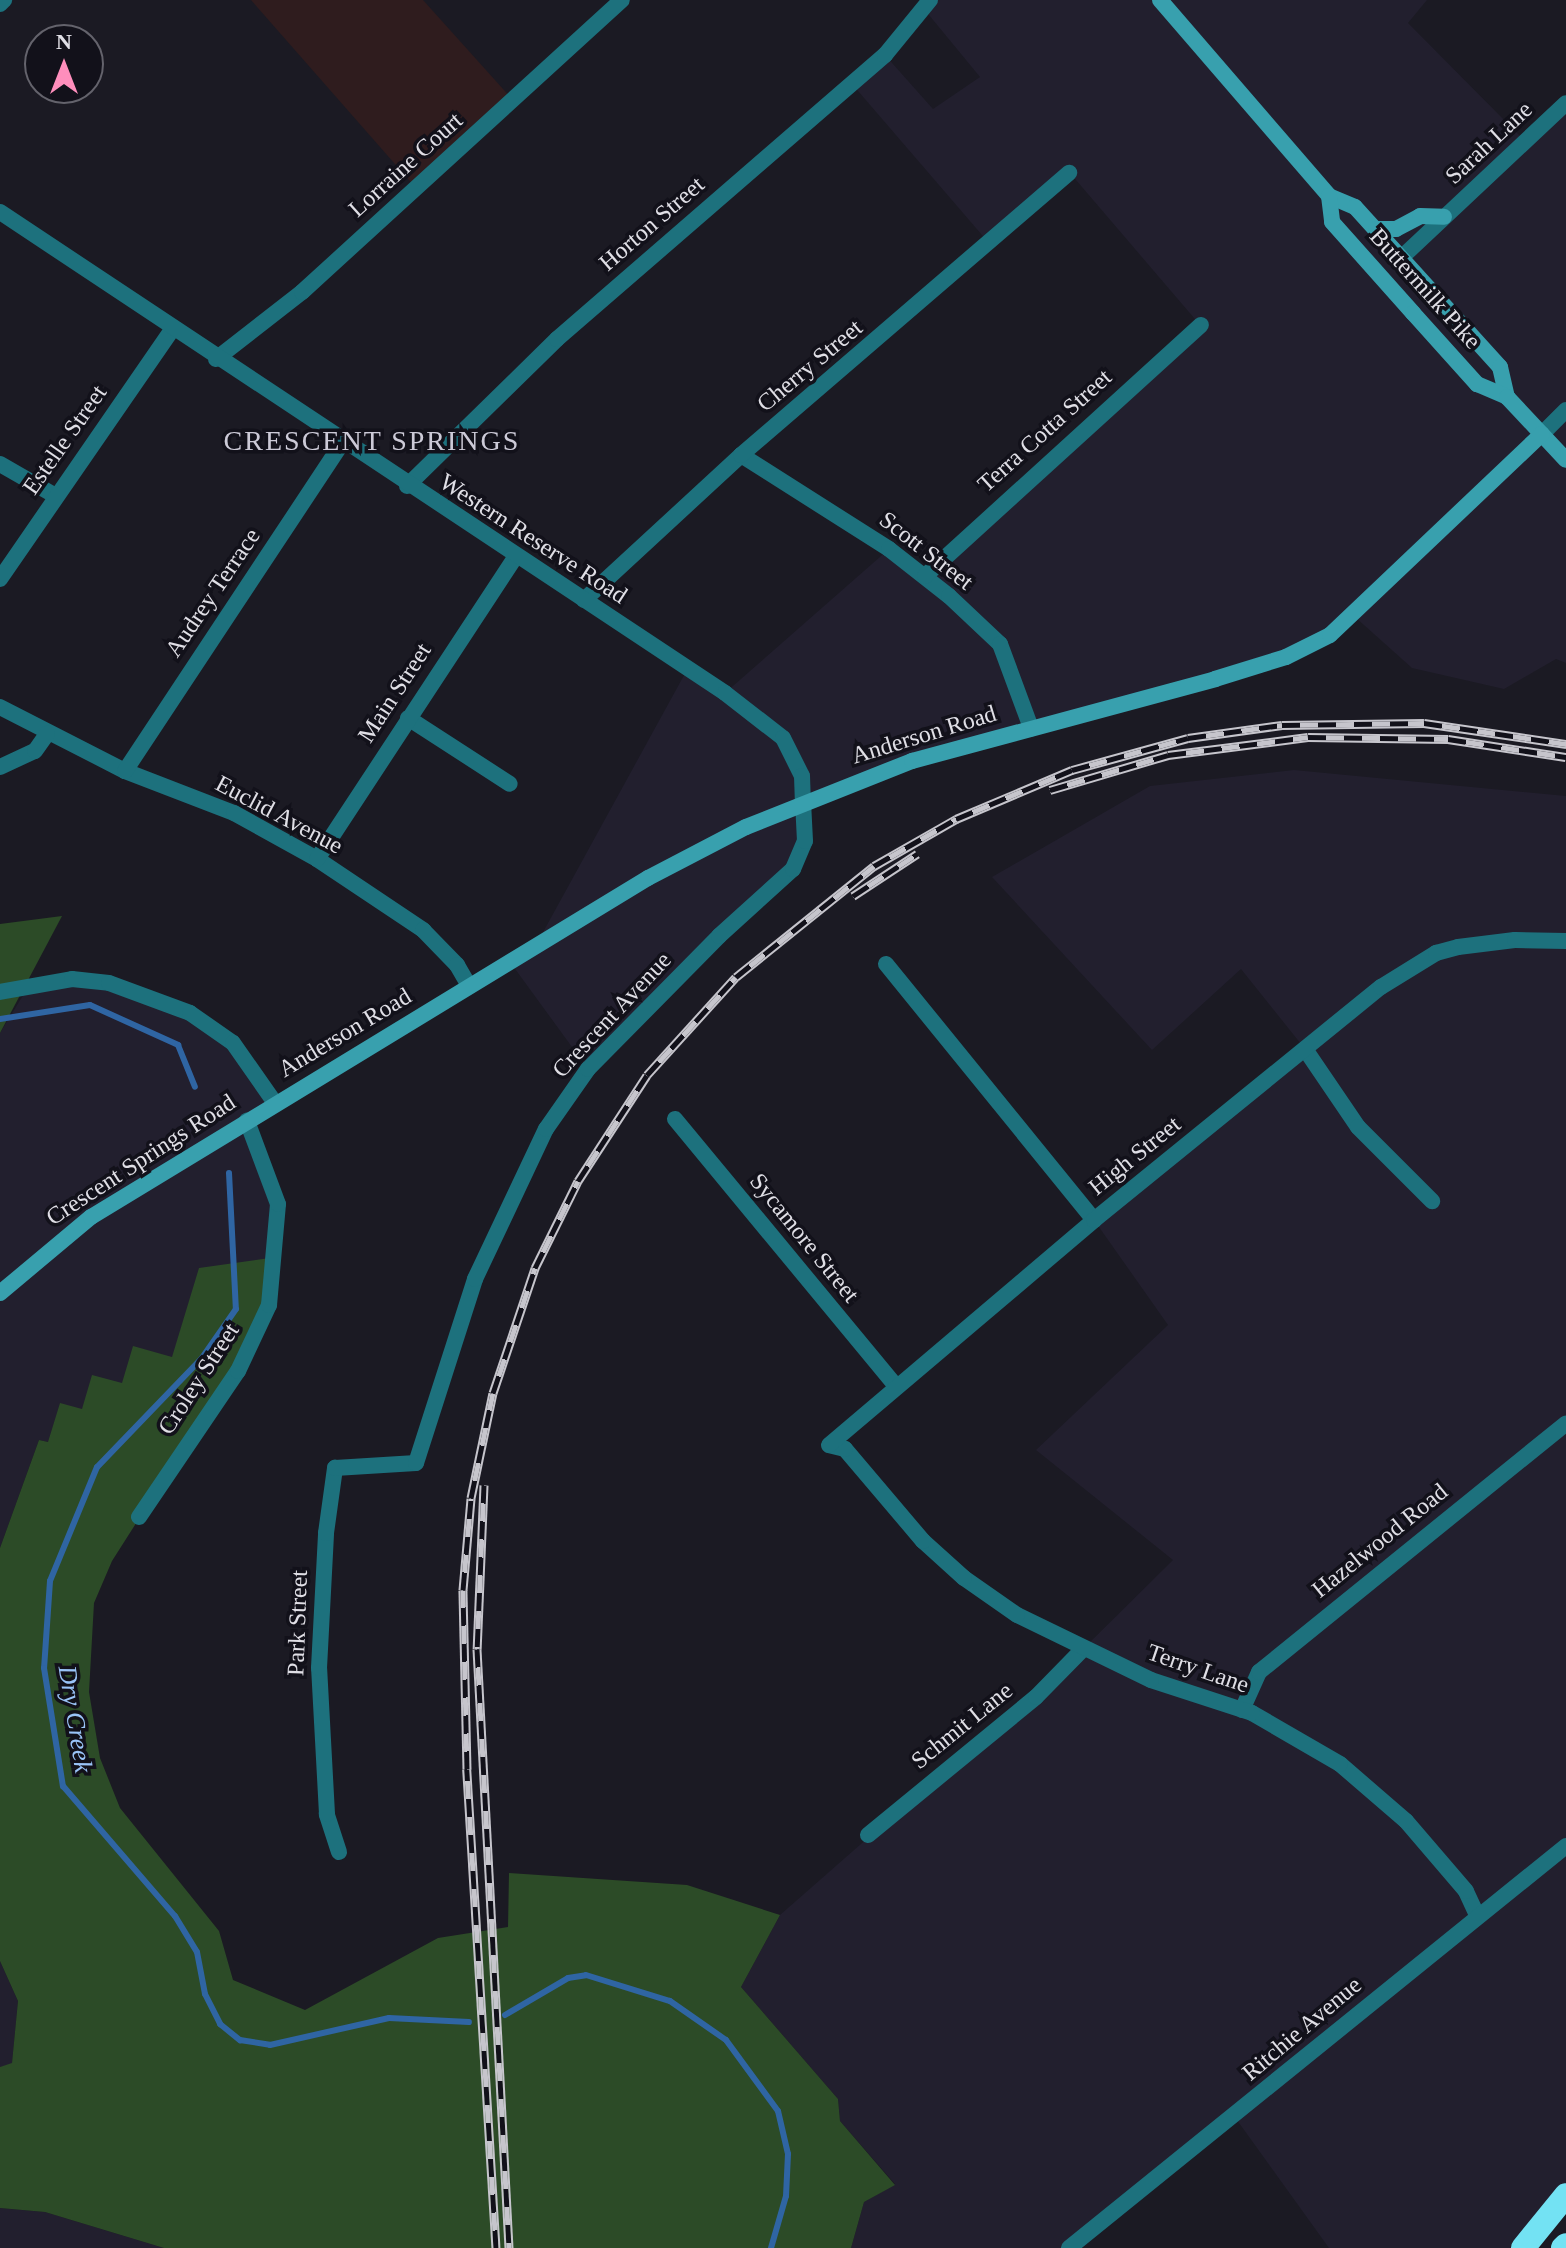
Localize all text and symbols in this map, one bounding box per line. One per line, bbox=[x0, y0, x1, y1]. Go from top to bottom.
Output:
north arrow bbox=[24, 24, 104, 104]
text: N bbox=[56, 29, 72, 54]
street label: Sarah Lane bbox=[1439, 95, 1539, 191]
street label: Lorraine Court bbox=[343, 106, 469, 224]
street label: Horton Street bbox=[594, 170, 710, 278]
street label: Buttermilk Pike bbox=[1363, 223, 1487, 355]
street label: Cherry Street bbox=[751, 314, 869, 418]
street label: Terra Cotta Street bbox=[972, 363, 1118, 499]
street label: Estelle Street bbox=[17, 380, 113, 500]
district label: CRESCENT SPRINGS bbox=[223, 424, 521, 458]
street label: Western Reserve Road bbox=[434, 468, 632, 610]
street label: Scott Street bbox=[873, 505, 979, 597]
street label: Audrey Terrace bbox=[159, 523, 267, 663]
street label: Main Street bbox=[352, 638, 438, 748]
street label: Anderson Road bbox=[848, 699, 1000, 771]
street label: Euclid Avenue bbox=[210, 769, 348, 861]
street label: Crescent Avenue bbox=[546, 946, 678, 1084]
street label: Anderson Road bbox=[273, 982, 417, 1084]
street label: Crescent Springs Road bbox=[41, 1088, 241, 1232]
street label: High Street bbox=[1083, 1110, 1187, 1202]
street label: Sycamore Street bbox=[743, 1168, 865, 1308]
street label: Croley Street bbox=[152, 1318, 246, 1440]
street label: Hazelwood Road bbox=[1306, 1478, 1454, 1604]
street label: Park Street bbox=[282, 1570, 314, 1676]
street label: Terry Lane bbox=[1143, 1638, 1253, 1700]
water label: Dry Creek bbox=[51, 1663, 99, 1775]
street label: Schmit Lane bbox=[906, 1676, 1018, 1776]
street label: Ritchie Avenue bbox=[1236, 1970, 1368, 2088]

